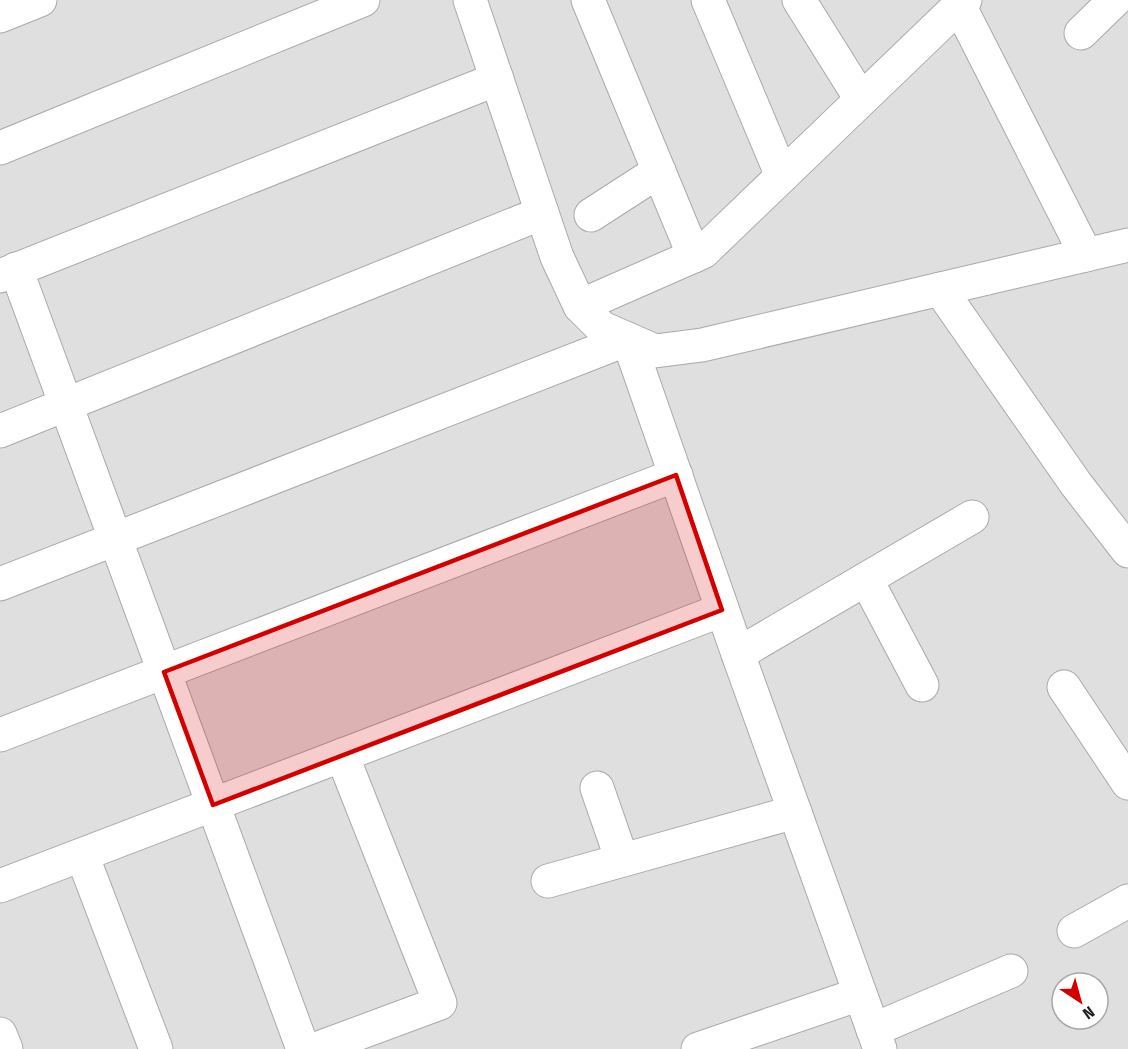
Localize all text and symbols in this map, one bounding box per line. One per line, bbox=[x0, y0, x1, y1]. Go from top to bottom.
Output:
north arrow bbox=[1050, 971, 1110, 1031]
text: N bbox=[1079, 1002, 1098, 1023]

